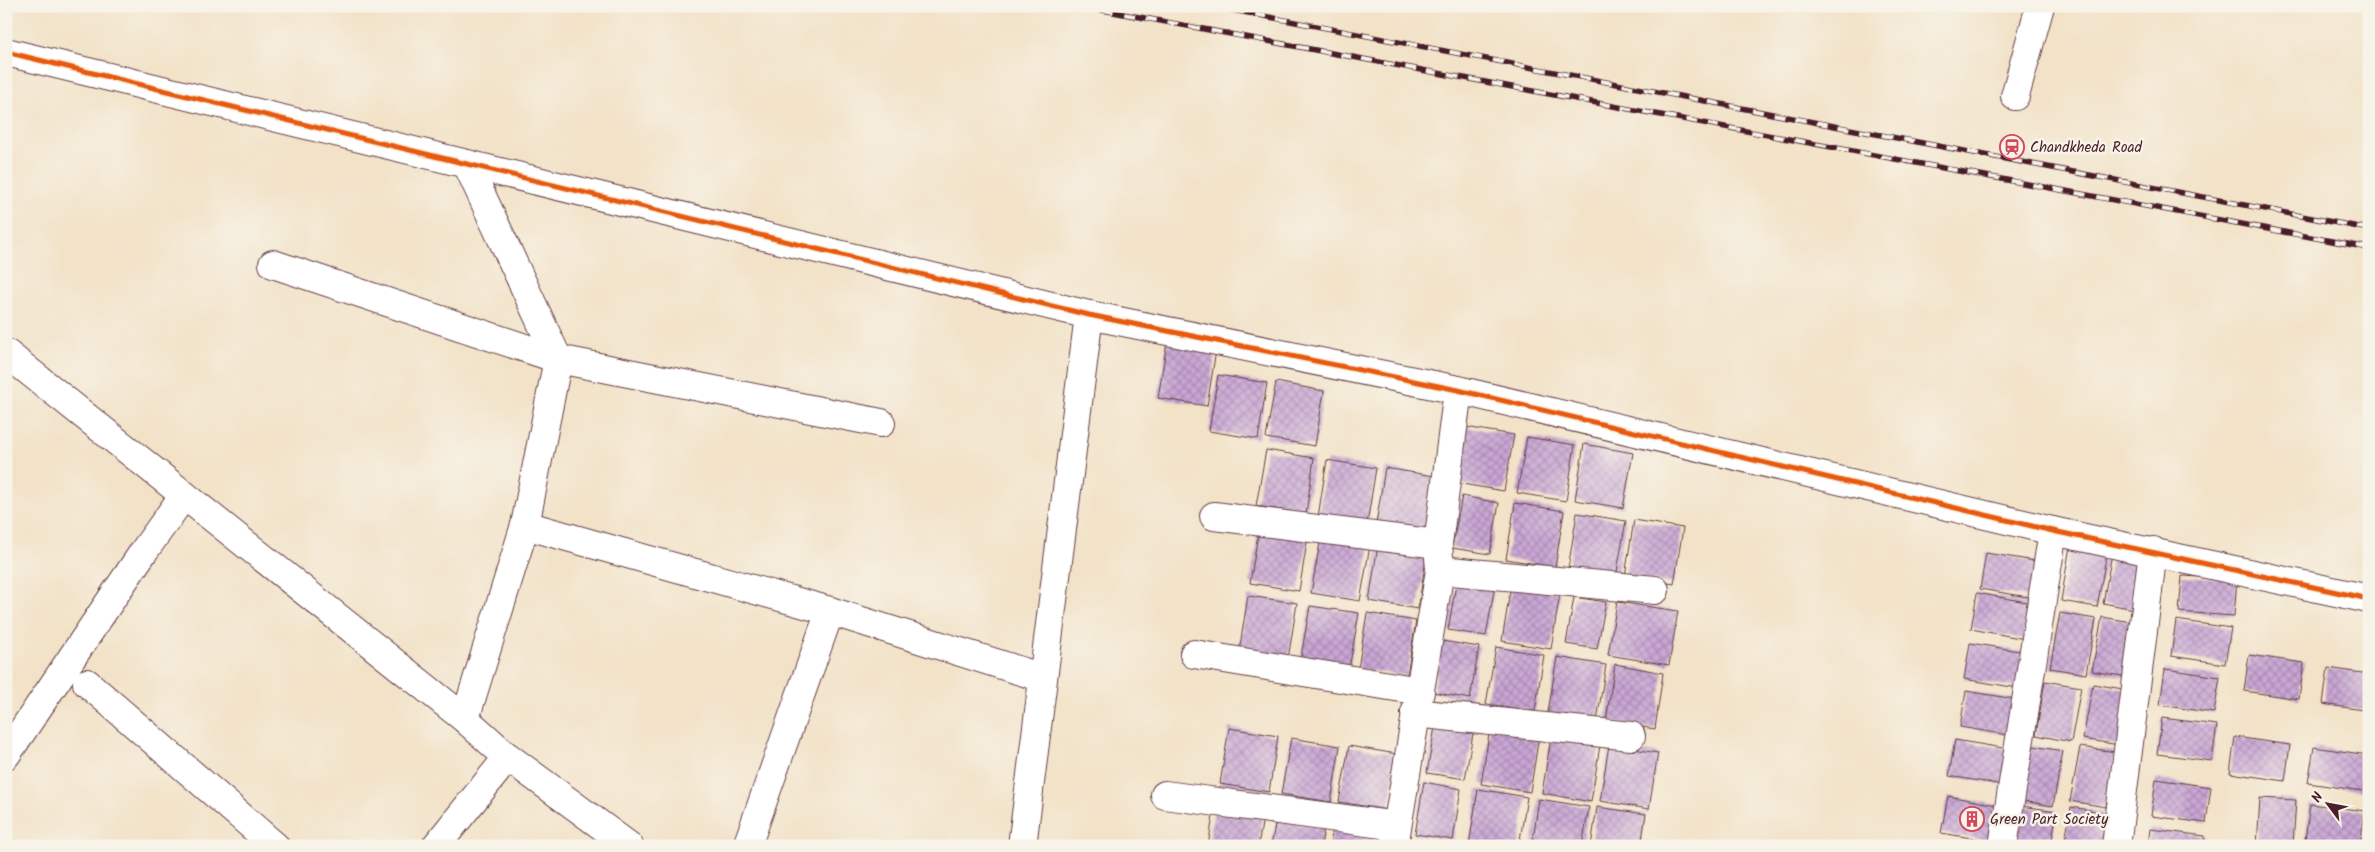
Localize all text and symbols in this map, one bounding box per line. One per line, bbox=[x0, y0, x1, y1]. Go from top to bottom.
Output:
station icon: Chandkheda Road bbox=[1999, 134, 2025, 160]
place label: Chandkheda Road bbox=[2030, 136, 2142, 160]
north arrow bbox=[2302, 780, 2352, 830]
text: N bbox=[2306, 788, 2330, 807]
building icon: Green Part Society bbox=[1959, 806, 1985, 832]
place label: Green Part Society bbox=[1990, 808, 2109, 832]

